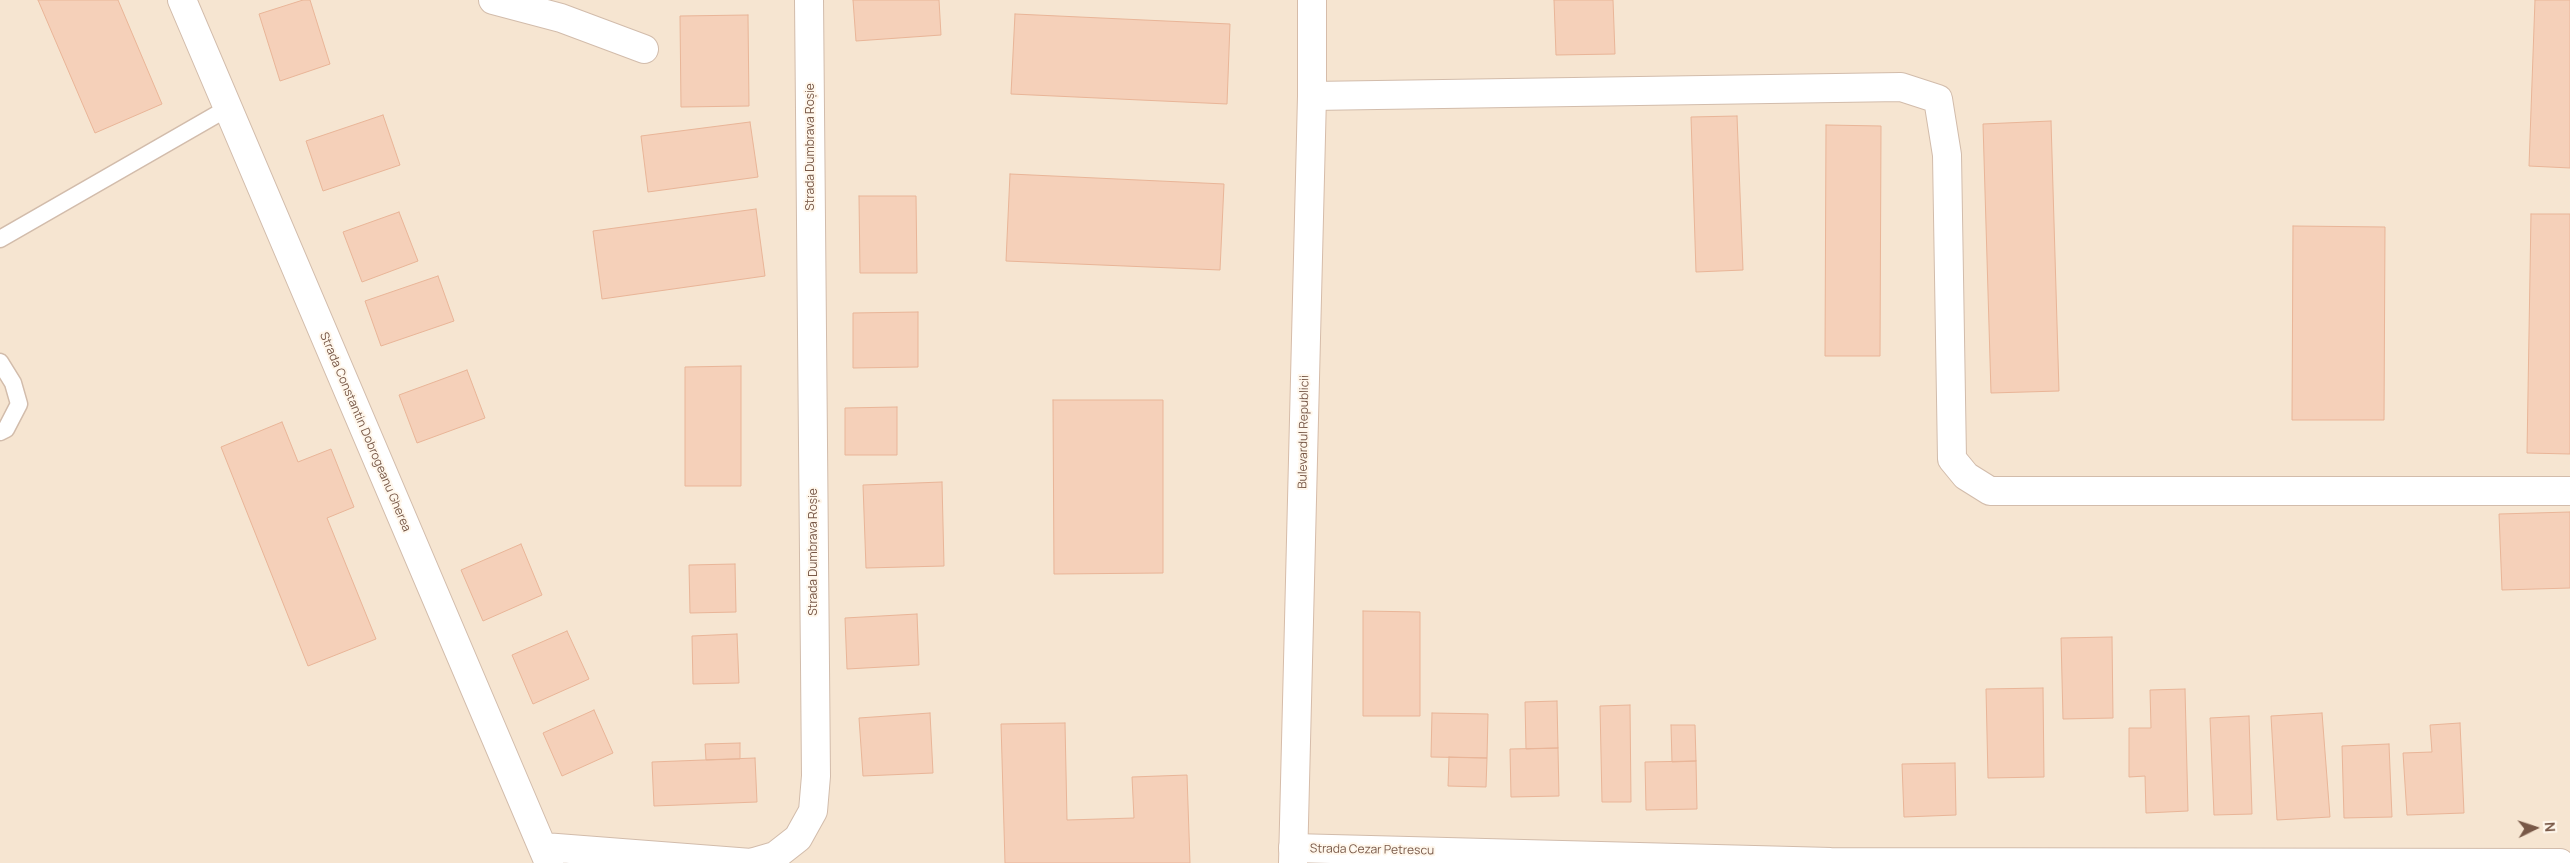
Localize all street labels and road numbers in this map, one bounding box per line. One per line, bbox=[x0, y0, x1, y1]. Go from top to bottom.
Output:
street label: Strada Dumbrava Roșie bbox=[804, 83, 818, 211]
street label: Strada Constantin Dobrogeanu Gherea bbox=[316, 330, 414, 534]
street label: Bulevardul Republicii bbox=[1296, 375, 1312, 489]
street label: Strada Dumbrava Roșie bbox=[807, 488, 821, 616]
street label: Strada Cezar Petrescu bbox=[1310, 842, 1434, 858]

